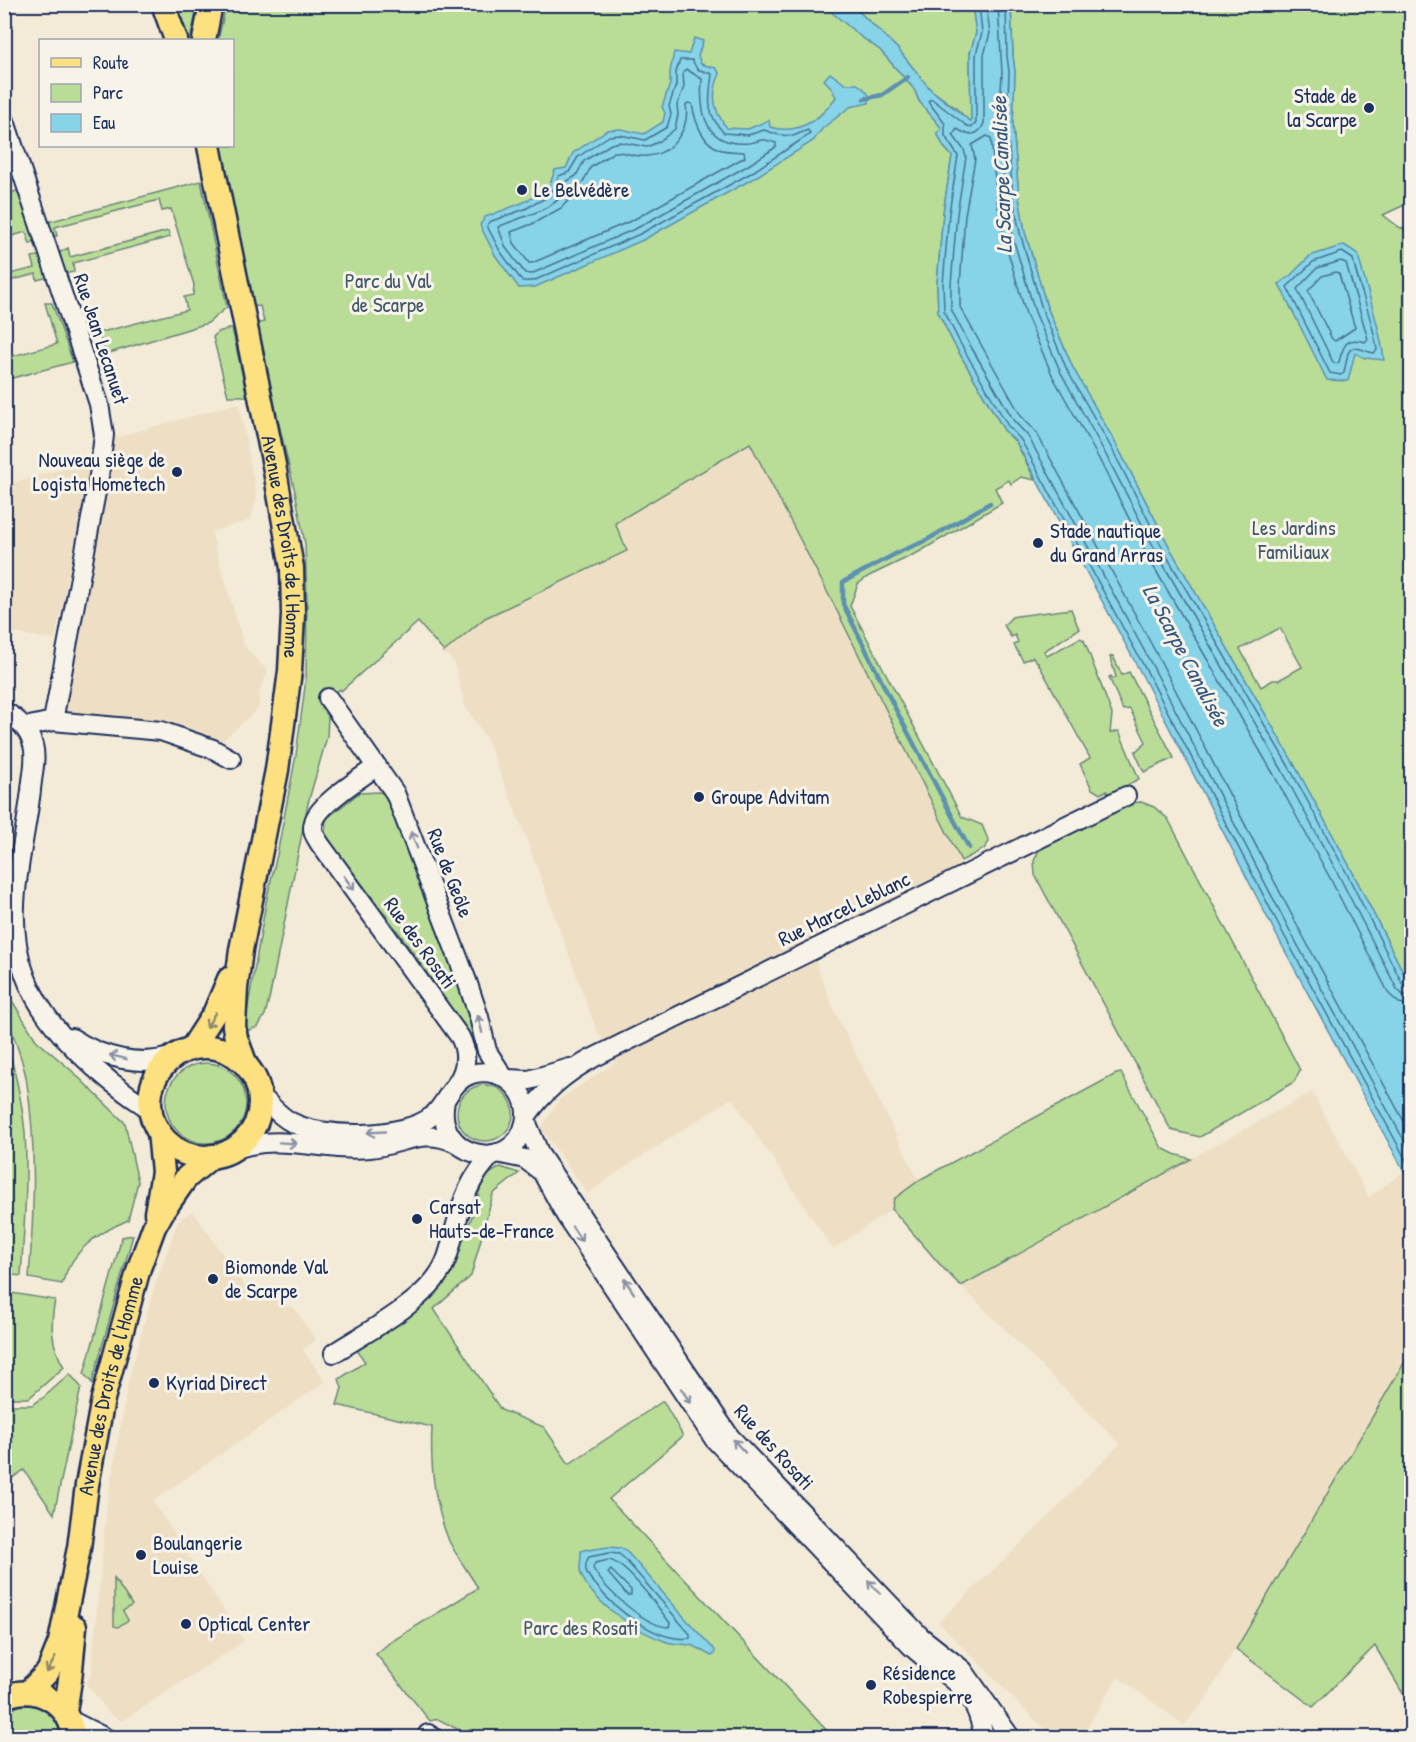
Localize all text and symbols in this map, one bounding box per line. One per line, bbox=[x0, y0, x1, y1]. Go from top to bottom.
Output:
legend bbox=[39, 39, 234, 147]
text: Route bbox=[93, 50, 129, 75]
text: Parc bbox=[93, 80, 123, 105]
place label: Stade de la Scarpe bbox=[1287, 81, 1357, 134]
water label: La Scarpe Canalisée bbox=[983, 95, 1019, 254]
marker: Stade de la Scarpe bbox=[1362, 101, 1376, 115]
text: Eau bbox=[93, 110, 115, 135]
place label: Le Belvédère bbox=[534, 175, 629, 204]
marker: Le Belvédère bbox=[515, 183, 529, 197]
park label: Parc du Val de Scarpe bbox=[345, 266, 432, 319]
street label: Rue Jean Lecanuet bbox=[67, 270, 136, 409]
street label: Avenue des Droits de l'Homme bbox=[254, 433, 308, 659]
place label: Nouveau siège de Logista Hometech bbox=[33, 445, 165, 498]
marker: Nouveau siège de Logista Hometech bbox=[170, 465, 184, 479]
park label: Les Jardins Familiaux bbox=[1252, 513, 1336, 566]
place label: Stade nautique du Grand Arras bbox=[1050, 516, 1163, 569]
marker: Stade nautique du Grand Arras bbox=[1031, 536, 1045, 550]
water label: La Scarpe Canalisée bbox=[1136, 579, 1237, 732]
place label: Groupe Advitam bbox=[711, 782, 829, 811]
marker: Groupe Advitam bbox=[692, 790, 706, 804]
street label: Rue de Geôle bbox=[420, 824, 481, 922]
one-way arrow bbox=[407, 831, 418, 850]
street label: Rue Marcel Leblanc bbox=[773, 864, 915, 953]
one-way arrow bbox=[343, 875, 355, 891]
street label: Rue des Rosati bbox=[377, 891, 464, 994]
one-way arrow bbox=[205, 1011, 217, 1028]
one-way arrow bbox=[474, 1014, 486, 1033]
one-way arrow bbox=[109, 1051, 128, 1063]
one-way arrow bbox=[366, 1127, 386, 1138]
one-way arrow bbox=[278, 1138, 298, 1149]
place label: Carsat Hauts-de-France bbox=[429, 1192, 554, 1245]
marker: Carsat Hauts-de-France bbox=[410, 1212, 424, 1226]
one-way arrow bbox=[571, 1225, 583, 1241]
place label: Biomonde Val de Scarpe bbox=[225, 1252, 328, 1305]
marker: Biomonde Val de Scarpe bbox=[206, 1272, 220, 1286]
street label: Avenue des Droits de l'Homme bbox=[71, 1273, 150, 1497]
one-way arrow bbox=[622, 1277, 635, 1294]
place label: Kyriad Direct bbox=[166, 1368, 267, 1397]
marker: Kyriad Direct bbox=[147, 1376, 161, 1390]
one-way arrow bbox=[679, 1387, 692, 1404]
street label: Rue des Rosati bbox=[728, 1397, 821, 1496]
one-way arrow bbox=[732, 1439, 746, 1454]
place label: Boulangerie Louise bbox=[153, 1528, 243, 1581]
marker: Boulangerie Louise bbox=[134, 1548, 148, 1562]
one-way arrow bbox=[866, 1580, 881, 1595]
place label: Optical Center bbox=[198, 1609, 310, 1638]
park label: Parc des Rosati bbox=[523, 1613, 639, 1642]
marker: Optical Center bbox=[179, 1617, 193, 1631]
one-way arrow bbox=[45, 1656, 56, 1674]
place label: Résidence Robespierre bbox=[883, 1658, 973, 1711]
marker: Résidence Robespierre bbox=[864, 1678, 878, 1692]

